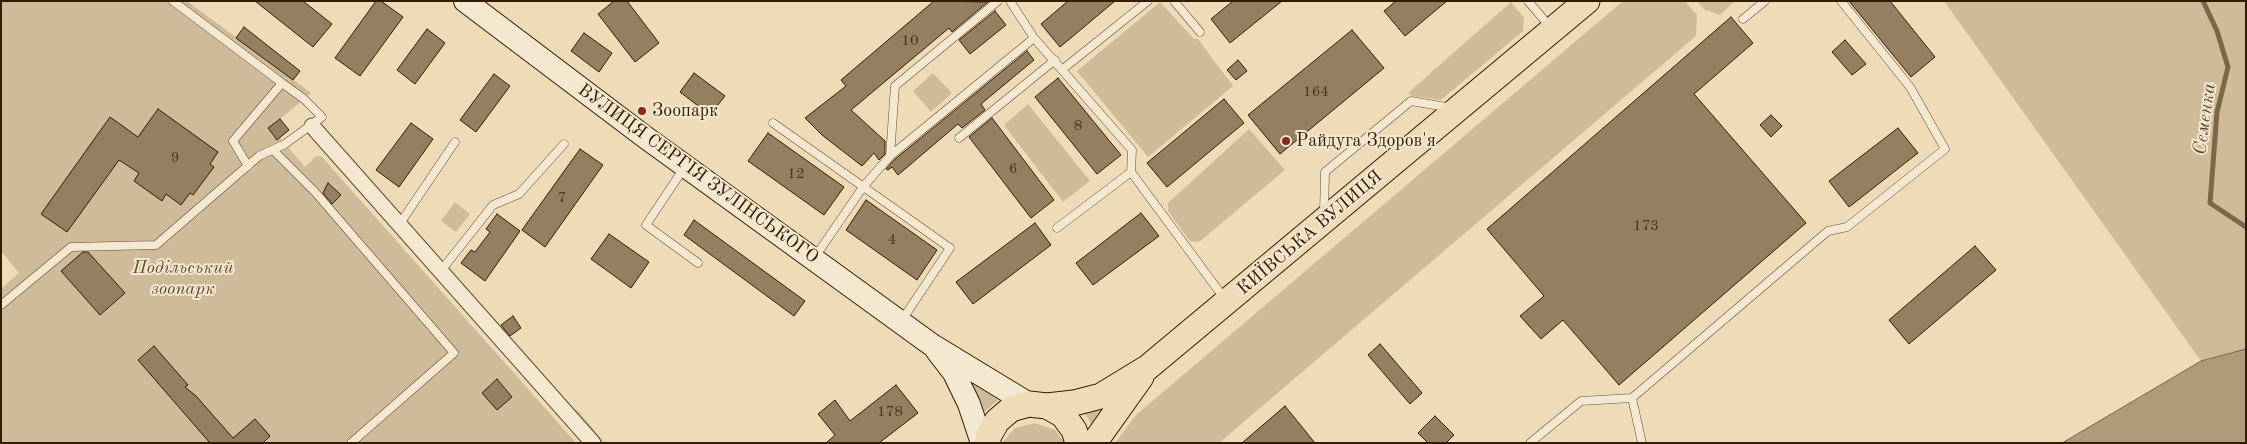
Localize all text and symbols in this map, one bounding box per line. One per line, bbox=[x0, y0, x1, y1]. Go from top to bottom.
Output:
house number: 10 bbox=[901, 32, 919, 50]
street label: ВУЛИЦЯ СЕРГІЯ ЗУЛІНСЬКОГО bbox=[574, 79, 822, 269]
water label: Семенка bbox=[2189, 82, 2221, 156]
house number: 164 bbox=[1303, 83, 1329, 101]
place label: Зоопарк bbox=[652, 100, 718, 122]
marker: Зоопарк bbox=[636, 105, 648, 117]
house number: 8 bbox=[1074, 117, 1082, 135]
place label: Райдуга Здоров'я bbox=[1296, 130, 1436, 152]
marker: Райдуга Здоров'я bbox=[1280, 135, 1292, 147]
house number: 9 bbox=[171, 149, 179, 167]
house number: 6 bbox=[1009, 160, 1017, 178]
house number: 12 bbox=[787, 165, 805, 183]
street label: КИЇВСЬКА ВУЛИЦЯ bbox=[1233, 166, 1387, 300]
house number: 7 bbox=[558, 189, 566, 207]
house number: 173 bbox=[1633, 217, 1659, 235]
house number: 4 bbox=[888, 231, 896, 249]
park label: Подільський зоопарк bbox=[132, 257, 234, 300]
house number: 178 bbox=[877, 403, 903, 421]

